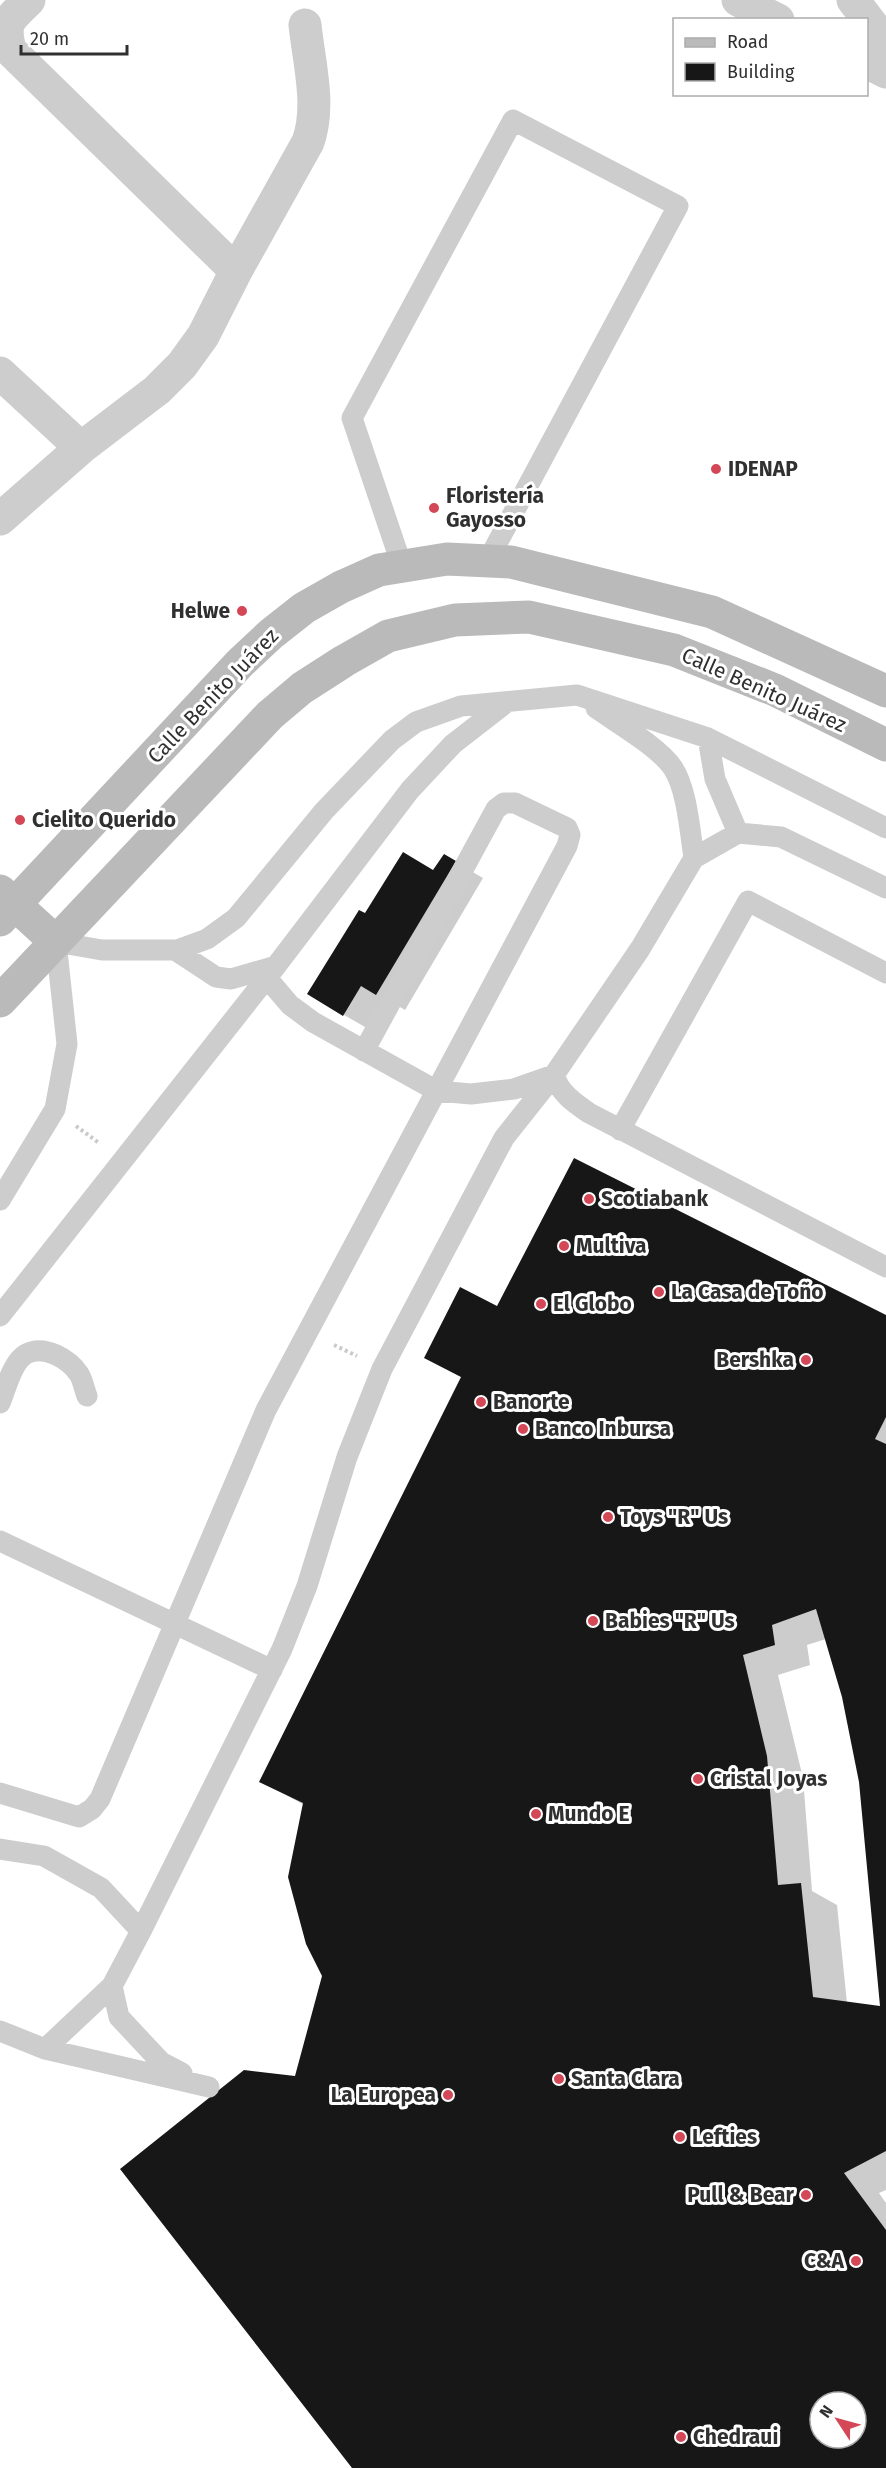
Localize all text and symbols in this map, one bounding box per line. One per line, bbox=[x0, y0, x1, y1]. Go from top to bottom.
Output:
scale bar bbox=[21, 18, 128, 56]
legend bbox=[673, 18, 868, 96]
text: 20 m bbox=[30, 28, 69, 50]
text: Road bbox=[727, 31, 769, 53]
text: Building bbox=[727, 61, 795, 83]
place label: IDENAP bbox=[728, 456, 798, 482]
marker: IDENAP bbox=[709, 462, 723, 476]
place label: Floristería Gayosso bbox=[446, 483, 544, 533]
marker: Floristería Gayosso bbox=[427, 501, 441, 515]
place label: Helwe bbox=[171, 598, 230, 624]
marker: Helwe bbox=[235, 604, 249, 618]
street label: Calle Benito Juárez bbox=[142, 623, 284, 769]
street label: Calle Benito Juárez bbox=[678, 642, 850, 738]
place label: Cielito Querido bbox=[32, 807, 176, 833]
marker: Cielito Querido bbox=[13, 813, 27, 827]
place label: Scotiabank bbox=[601, 1186, 708, 1212]
marker: Scotiabank bbox=[582, 1192, 596, 1206]
place label: Multiva bbox=[576, 1233, 647, 1259]
marker: Multiva bbox=[557, 1239, 571, 1253]
place label: La Casa de Toño bbox=[671, 1279, 824, 1305]
marker: La Casa de Toño bbox=[652, 1285, 666, 1299]
place label: El Globo bbox=[553, 1291, 632, 1317]
marker: El Globo bbox=[534, 1297, 548, 1311]
place label: Bershka bbox=[716, 1347, 794, 1373]
marker: Bershka bbox=[799, 1353, 813, 1367]
place label: Banorte bbox=[493, 1389, 570, 1415]
marker: Banorte bbox=[474, 1395, 488, 1409]
place label: Banco Inbursa bbox=[535, 1416, 671, 1442]
marker: Banco Inbursa bbox=[516, 1422, 530, 1436]
place label: Toys "R" Us bbox=[620, 1504, 728, 1530]
marker: Toys "R" Us bbox=[601, 1510, 615, 1524]
place label: Babies "R" Us bbox=[605, 1608, 735, 1634]
marker: Babies "R" Us bbox=[586, 1614, 600, 1628]
place label: Cristal Joyas bbox=[710, 1766, 827, 1792]
marker: Cristal Joyas bbox=[691, 1772, 705, 1786]
place label: Mundo E bbox=[548, 1801, 630, 1827]
marker: Mundo E bbox=[529, 1807, 543, 1821]
place label: Santa Clara bbox=[571, 2066, 680, 2092]
marker: Santa Clara bbox=[552, 2072, 566, 2086]
place label: La Europea bbox=[331, 2082, 436, 2108]
marker: La Europea bbox=[441, 2088, 455, 2102]
place label: Lefties bbox=[692, 2124, 757, 2150]
marker: Lefties bbox=[673, 2130, 687, 2144]
place label: Pull & Bear bbox=[687, 2182, 795, 2208]
marker: Pull & Bear bbox=[799, 2188, 813, 2202]
place label: C&A bbox=[804, 2248, 845, 2274]
marker: C&A bbox=[849, 2254, 863, 2268]
north arrow bbox=[808, 2390, 868, 2450]
text: N bbox=[815, 2402, 837, 2421]
place label: Chedraui bbox=[693, 2424, 778, 2450]
marker: Chedraui bbox=[674, 2430, 688, 2444]

